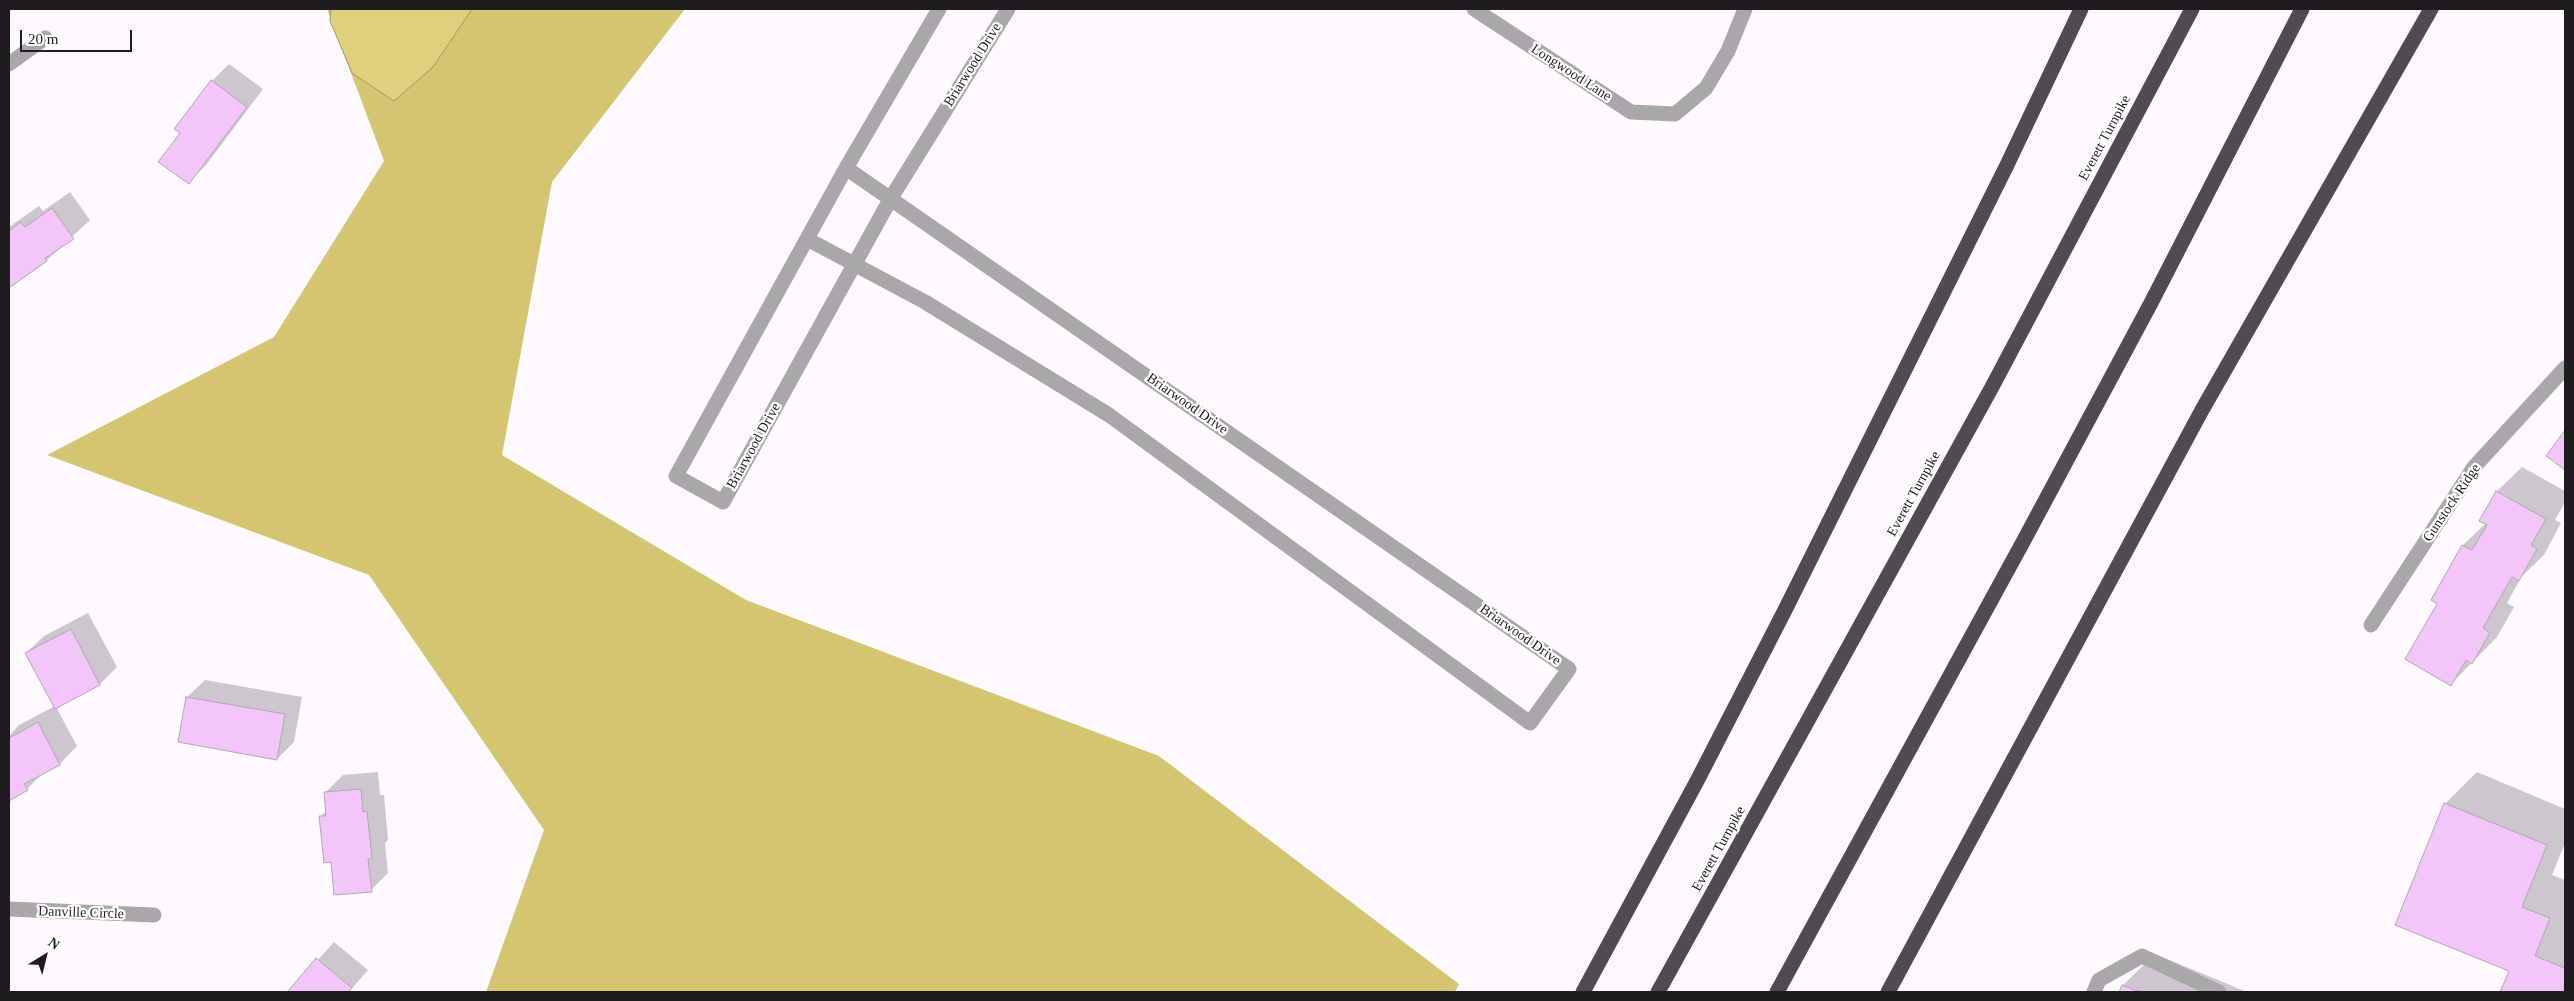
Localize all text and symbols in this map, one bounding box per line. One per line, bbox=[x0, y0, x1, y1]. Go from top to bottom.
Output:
scale bar bbox=[22, 20, 135, 52]
street label: Briarwood Drive bbox=[941, 20, 1005, 110]
text: 20 m bbox=[28, 31, 58, 47]
street label: Longwood Lane bbox=[1528, 41, 1614, 105]
street label: Everett Turnpike bbox=[2075, 92, 2135, 184]
street label: Briarwood Drive bbox=[1143, 370, 1231, 438]
street label: Briarwood Drive bbox=[724, 400, 784, 492]
street label: Everett Turnpike bbox=[1884, 448, 1944, 540]
street label: Gunstock Ridge bbox=[2420, 461, 2484, 545]
street label: Briarwood Drive bbox=[1476, 601, 1564, 669]
street label: Everett Turnpike bbox=[1689, 803, 1749, 895]
street label: Danville Circle bbox=[38, 903, 124, 923]
north arrow bbox=[20, 931, 70, 981]
text: N bbox=[46, 934, 63, 953]

